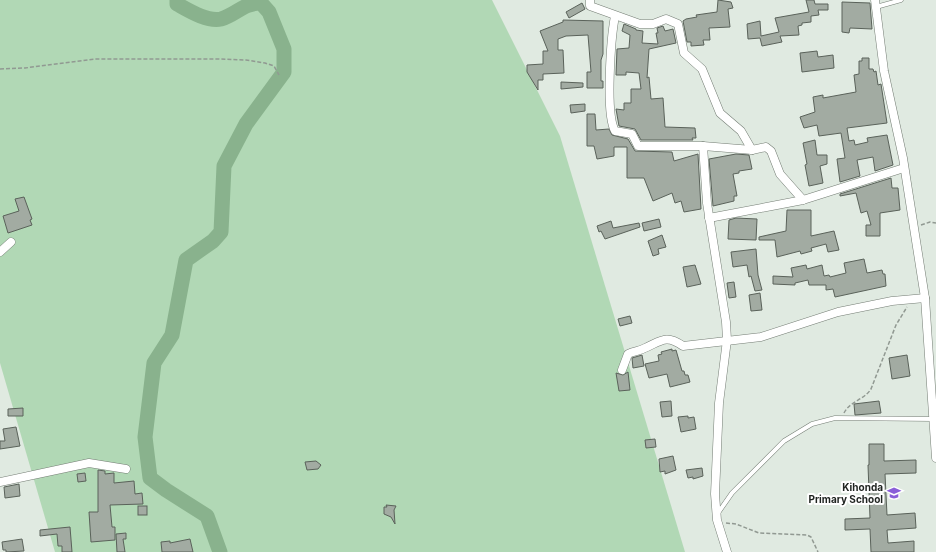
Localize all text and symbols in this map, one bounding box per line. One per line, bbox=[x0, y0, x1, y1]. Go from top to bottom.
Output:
place label: Kihonda Primary School bbox=[808, 481, 883, 506]
school or university icon: Kihonda Primary School bbox=[886, 485, 902, 501]

